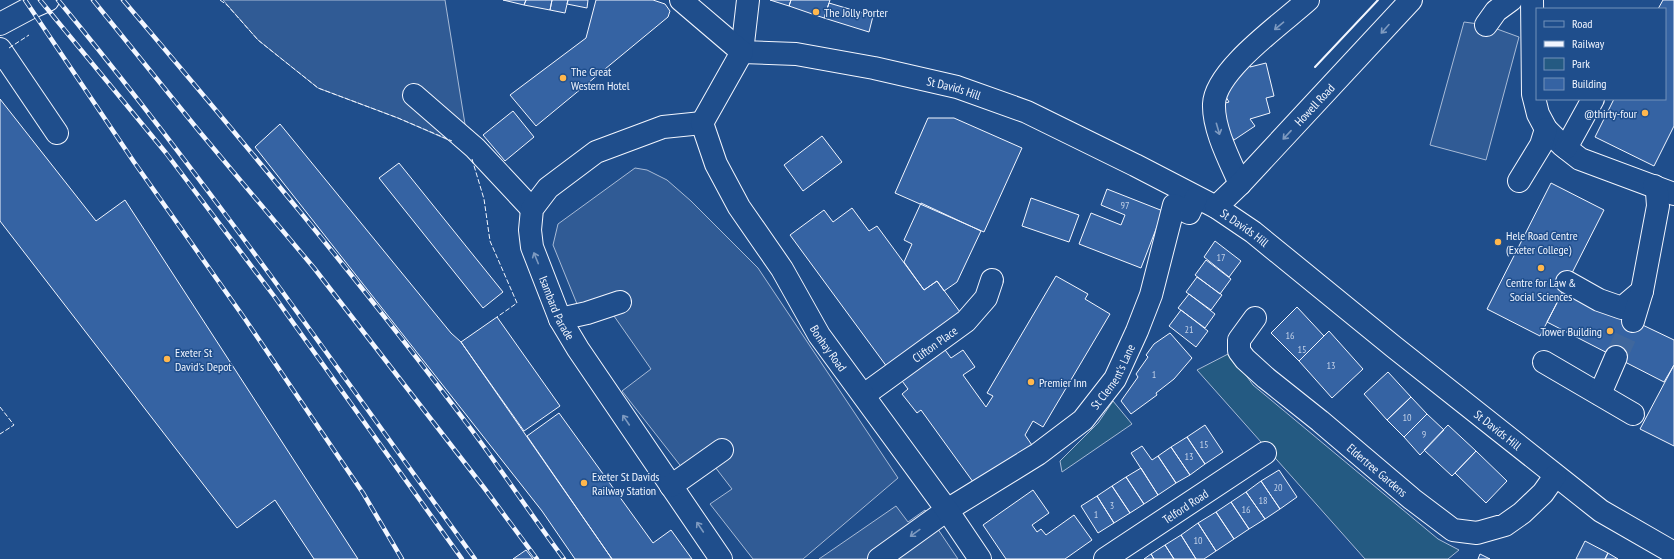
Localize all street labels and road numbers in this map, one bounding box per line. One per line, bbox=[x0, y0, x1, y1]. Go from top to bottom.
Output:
street label: St Davids Hill bbox=[925, 73, 983, 103]
street label: Howell Road bbox=[1291, 80, 1337, 129]
street label: St Davids Hill bbox=[1218, 205, 1272, 250]
street label: Isambard Parade bbox=[536, 273, 578, 342]
street label: Bonhay Road bbox=[807, 322, 850, 374]
street label: Clifton Place bbox=[909, 323, 960, 365]
street label: St Clement's Lane bbox=[1087, 342, 1138, 412]
street label: St Davids Hill bbox=[1472, 406, 1525, 453]
street label: Eldertree Gardens bbox=[1344, 440, 1411, 500]
street label: Telford Road bbox=[1159, 485, 1211, 526]

